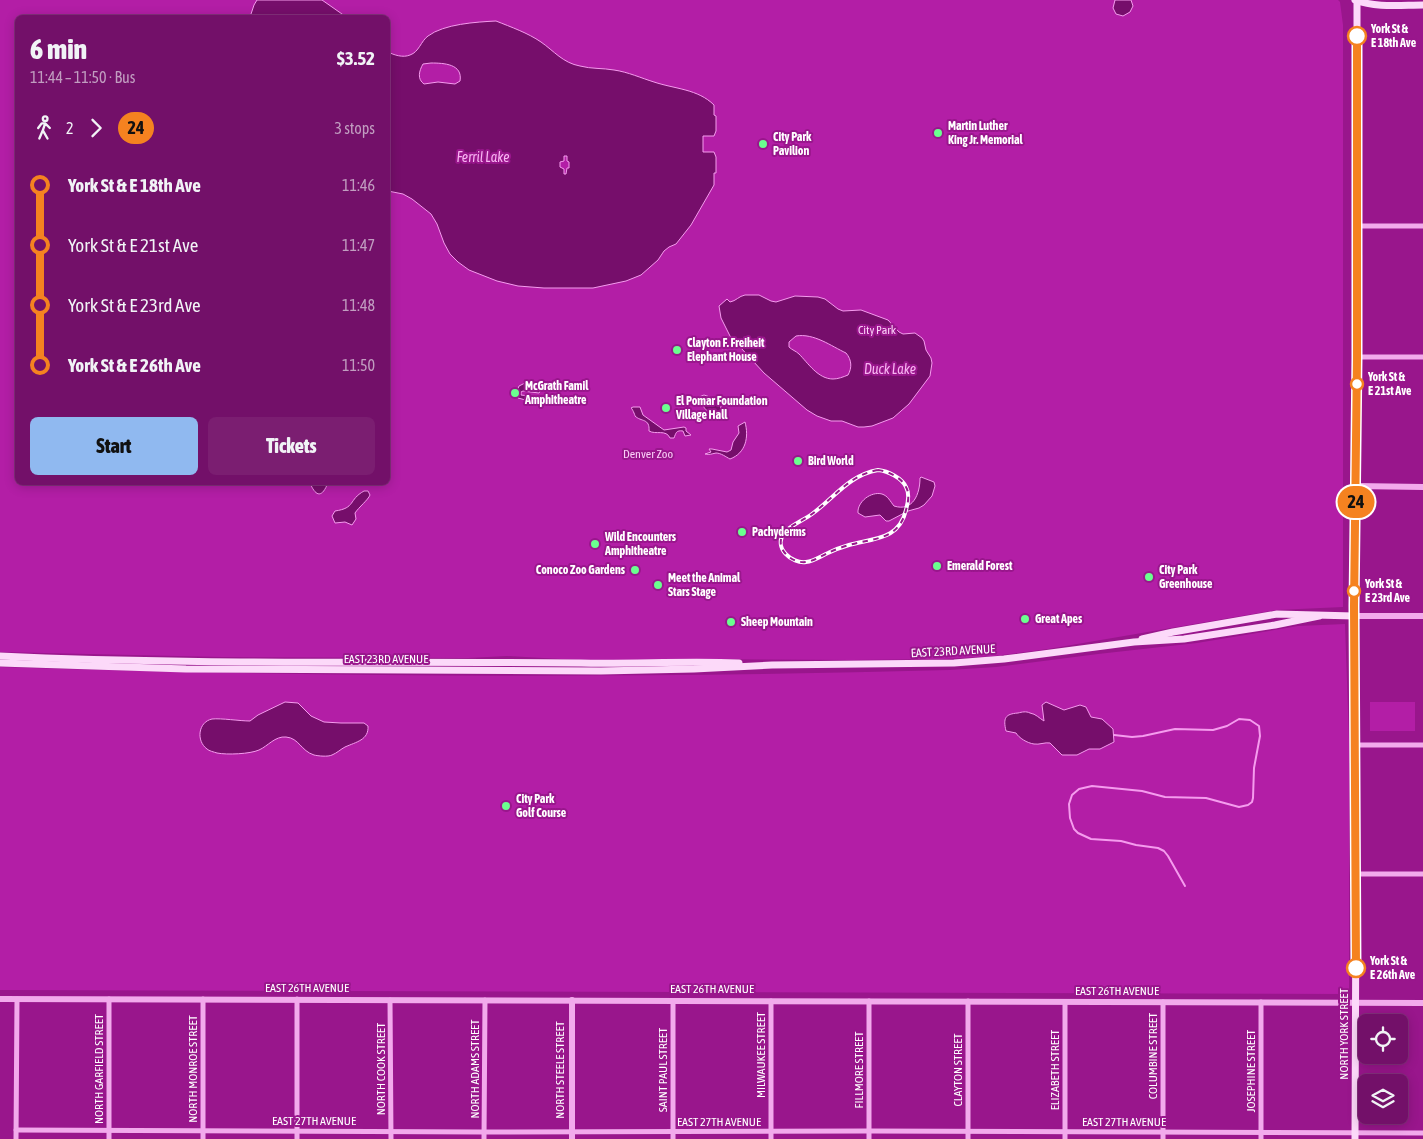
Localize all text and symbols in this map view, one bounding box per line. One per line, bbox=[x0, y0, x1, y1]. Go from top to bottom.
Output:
place label: York St & E 18th Ave bbox=[1370, 22, 1417, 50]
marker: York St & E 18th Ave bbox=[1347, 26, 1367, 46]
text: 6 min bbox=[30, 33, 87, 65]
text: $3.52 bbox=[337, 47, 375, 69]
text: 11:44 – 11:50 · Bus bbox=[30, 68, 135, 86]
icon: walk bbox=[30, 114, 58, 142]
icon: forward bbox=[82, 114, 110, 142]
text: 24 bbox=[128, 117, 144, 138]
text: 2 bbox=[66, 119, 74, 137]
text: 3 stops bbox=[334, 119, 375, 137]
place label: Martin Luther King Jr. Memorial bbox=[948, 119, 1024, 147]
marker: Martin Luther King Jr. Memorial bbox=[932, 127, 944, 139]
place label: City Park Pavilion bbox=[773, 130, 812, 158]
marker: City Park Pavilion bbox=[757, 138, 769, 150]
water label: Ferril Lake bbox=[457, 149, 510, 165]
text: York St & E 18th Ave bbox=[68, 174, 201, 196]
text: 11:46 bbox=[342, 176, 375, 194]
text: York St & E 21st Ave bbox=[68, 234, 198, 256]
text: 11:47 bbox=[342, 236, 375, 254]
text: York St & E 23rd Ave bbox=[68, 294, 201, 316]
text: 11:48 bbox=[342, 296, 375, 314]
park label: City Park bbox=[858, 323, 897, 337]
place label: Clayton F. Freiheit Elephant House bbox=[687, 336, 765, 364]
marker: Clayton F. Freiheit Elephant House bbox=[671, 344, 683, 356]
text: York St & E 26th Ave bbox=[68, 354, 201, 376]
text: 11:50 bbox=[342, 356, 375, 374]
water label: Duck Lake bbox=[864, 361, 916, 377]
place label: York St & E 21st Ave bbox=[1367, 370, 1412, 398]
marker: York St & E 21st Ave bbox=[1350, 377, 1364, 391]
place label: McGrath Famil Amphitheatre bbox=[524, 379, 589, 407]
marker: McGrath Famil Amphitheatre bbox=[509, 387, 521, 399]
place label: El Pomar Foundation Village Hall bbox=[675, 394, 768, 422]
marker: El Pomar Foundation Village Hall bbox=[660, 402, 672, 414]
button: Start bbox=[30, 417, 198, 475]
button: Tickets bbox=[208, 417, 375, 475]
park label: Denver Zoo bbox=[623, 447, 673, 461]
place label: Bird World bbox=[808, 454, 854, 468]
marker: Bird World bbox=[792, 455, 804, 467]
line badge: 24 bbox=[1334, 486, 1378, 518]
text: 24 bbox=[1348, 491, 1364, 512]
place label: Pachyderms bbox=[752, 525, 807, 539]
marker: Pachyderms bbox=[736, 526, 748, 538]
place label: Wild Encounters Amphitheatre bbox=[604, 530, 677, 558]
marker: Wild Encounters Amphitheatre bbox=[589, 538, 601, 550]
place label: Emerald Forest bbox=[947, 559, 1013, 573]
marker: Emerald Forest bbox=[931, 560, 943, 572]
place label: Conoco Zoo Gardens bbox=[536, 563, 626, 577]
place label: City Park Greenhouse bbox=[1159, 563, 1213, 591]
marker: Conoco Zoo Gardens bbox=[629, 564, 641, 576]
place label: Meet the Animal Stars Stage bbox=[668, 571, 741, 599]
marker: City Park Greenhouse bbox=[1143, 571, 1155, 583]
place label: York St & E 23rd Ave bbox=[1364, 577, 1411, 605]
marker: Meet the Animal Stars Stage bbox=[652, 579, 664, 591]
marker: York St & E 23rd Ave bbox=[1347, 584, 1361, 598]
place label: Great Apes bbox=[1035, 612, 1083, 626]
marker: Great Apes bbox=[1019, 613, 1031, 625]
place label: Sheep Mountain bbox=[741, 615, 813, 629]
marker: Sheep Mountain bbox=[725, 616, 737, 628]
street label: EAST 23RD AVENUE bbox=[910, 642, 996, 660]
street label: EAST 23RD AVENUE bbox=[344, 652, 428, 666]
place label: City Park Golf Course bbox=[516, 792, 567, 820]
marker: City Park Golf Course bbox=[500, 800, 512, 812]
place label: York St & E 26th Ave bbox=[1369, 954, 1416, 982]
marker: York St & E 26th Ave bbox=[1346, 958, 1366, 978]
street label: EAST 26TH AVENUE bbox=[265, 981, 349, 995]
street label: EAST 26TH AVENUE bbox=[670, 982, 754, 996]
street label: EAST 26TH AVENUE bbox=[1075, 984, 1159, 998]
street label: NORTH YORK STREET bbox=[1337, 988, 1351, 1080]
street label: MILWAUKEE STREET bbox=[754, 1011, 768, 1098]
street label: COLUMBINE STREET bbox=[1146, 1012, 1160, 1099]
street label: NORTH GARFIELD STREET bbox=[92, 1013, 106, 1124]
street label: NORTH MONROE STREET bbox=[186, 1014, 200, 1123]
map controls bbox=[1358, 1014, 1408, 1124]
button: locate bbox=[1358, 1014, 1408, 1064]
street label: NORTH ADAMS STREET bbox=[468, 1019, 482, 1118]
street label: NORTH STEELE STREET bbox=[553, 1020, 567, 1119]
street label: NORTH COOK STREET bbox=[374, 1022, 388, 1115]
street label: SAINT PAUL STREET bbox=[656, 1027, 670, 1112]
street label: ELIZABETH STREET bbox=[1048, 1029, 1062, 1110]
street label: JOSEPHINE STREET bbox=[1244, 1029, 1258, 1112]
street label: FILLMORE STREET bbox=[852, 1031, 866, 1108]
street label: CLAYTON STREET bbox=[951, 1033, 965, 1107]
button: layers bbox=[1358, 1074, 1408, 1124]
street label: EAST 27TH AVENUE bbox=[272, 1114, 356, 1128]
street label: EAST 27TH AVENUE bbox=[677, 1115, 761, 1129]
street label: EAST 27TH AVENUE bbox=[1082, 1115, 1166, 1129]

